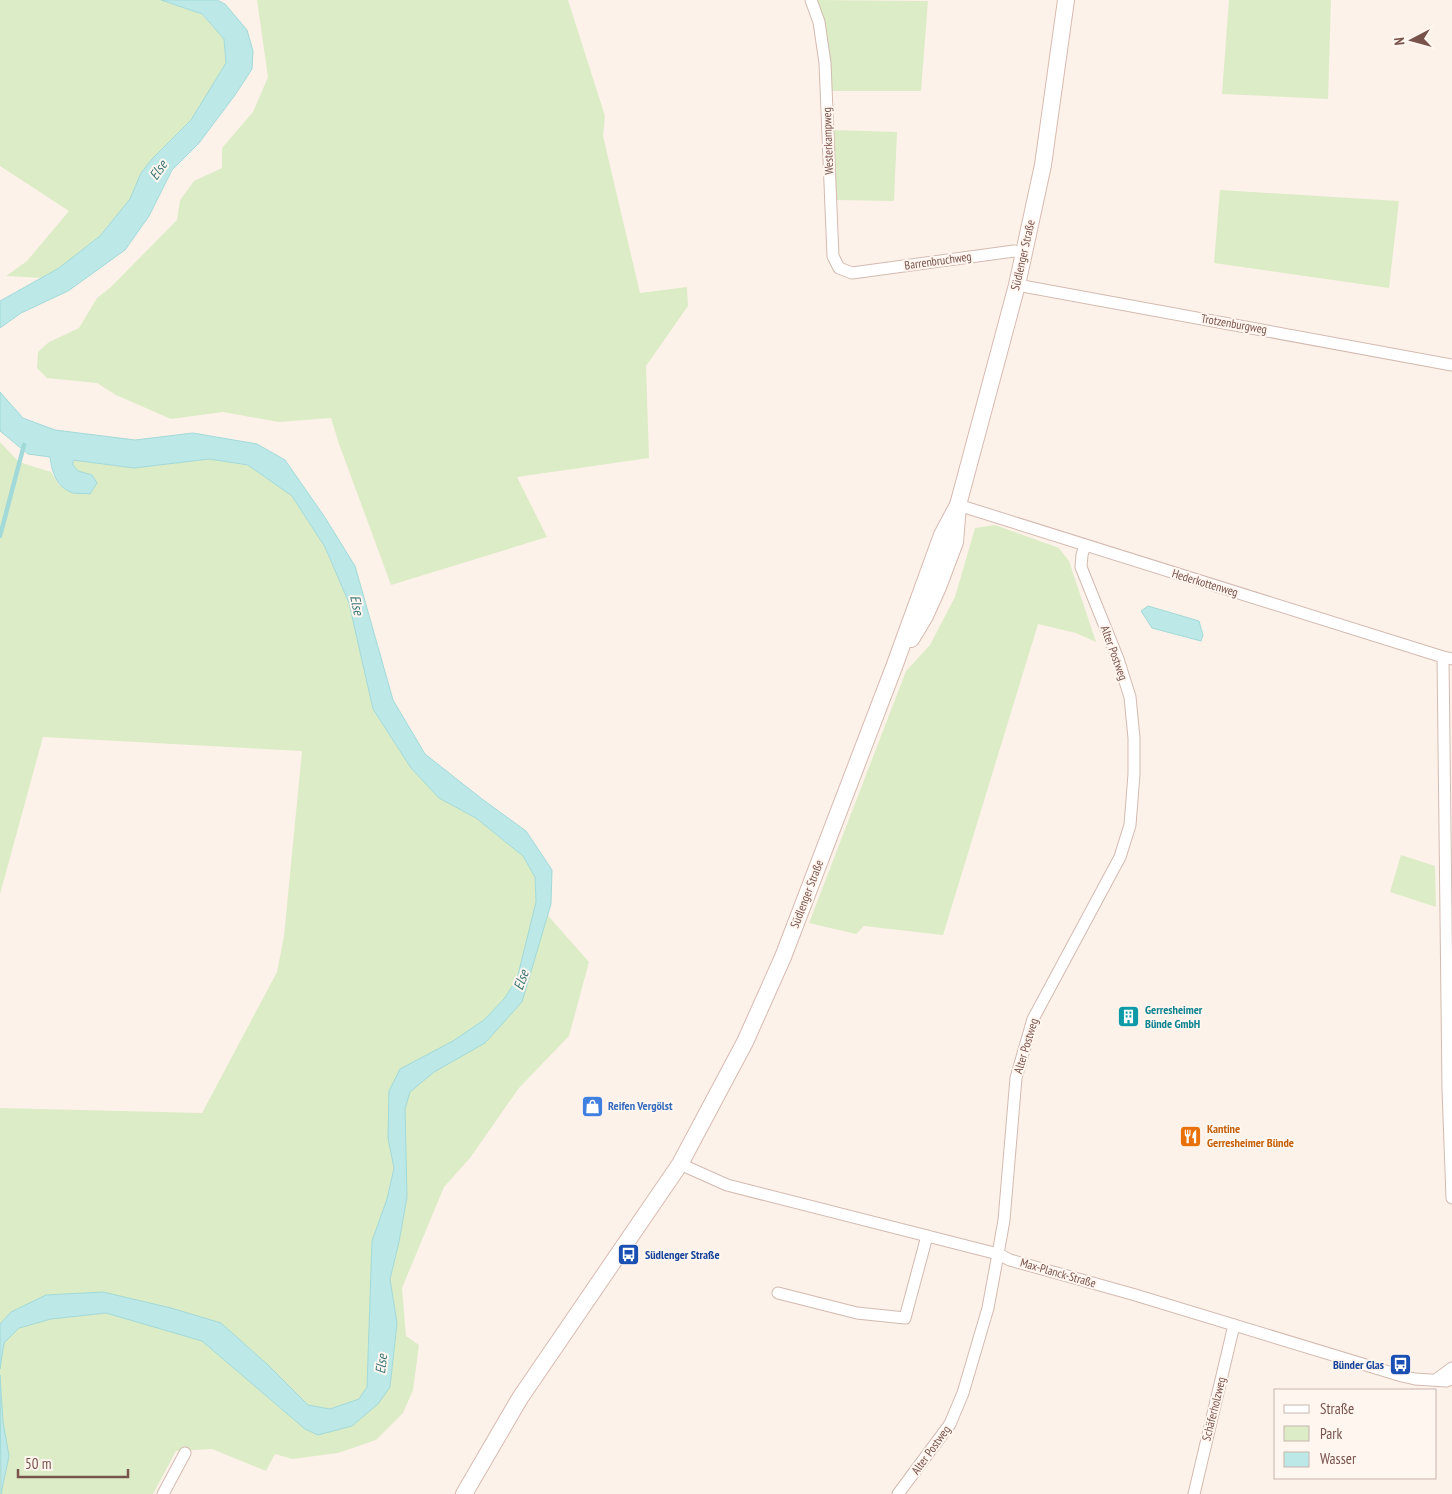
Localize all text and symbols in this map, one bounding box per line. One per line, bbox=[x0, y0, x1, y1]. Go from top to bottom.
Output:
north arrow bbox=[1387, 15, 1437, 65]
text: N bbox=[1390, 37, 1408, 46]
street label: Westerkampweg bbox=[819, 107, 836, 175]
water label: Else bbox=[145, 156, 172, 183]
street label: Südlenger Straße bbox=[1007, 218, 1038, 292]
street label: Barrenbruchweg bbox=[903, 248, 972, 273]
street label: Trotzenburgweg bbox=[1200, 310, 1268, 337]
street label: Hederkottenweg bbox=[1170, 565, 1240, 600]
water label: Else bbox=[346, 593, 368, 618]
street label: Alter Postweg bbox=[1098, 623, 1131, 682]
street label: Südlenger Straße bbox=[787, 858, 826, 930]
water label: Else bbox=[509, 966, 533, 992]
place label: Gerresheimer Bünde GmbH bbox=[1145, 1002, 1203, 1031]
building icon: Gerresheimer Bünde GmbH bbox=[1117, 1005, 1141, 1029]
street label: Alter Postweg bbox=[1010, 1016, 1041, 1075]
shop icon: Reifen Vergölst bbox=[580, 1094, 604, 1118]
place label: Reifen Vergölst bbox=[608, 1098, 673, 1113]
place label: Kantine Gerresheimer Bünde bbox=[1207, 1121, 1294, 1150]
restaurant icon: Kantine Gerresheimer Bünde bbox=[1179, 1124, 1203, 1148]
bus stop icon: Südlenger Straße bbox=[617, 1243, 641, 1267]
place label: Südlenger Straße bbox=[645, 1247, 720, 1262]
street label: Max-Planck-Straße bbox=[1019, 1255, 1098, 1290]
water label: Else bbox=[371, 1352, 391, 1375]
bus stop icon: Bünder Glas bbox=[1388, 1353, 1412, 1377]
place label: Bünder Glas bbox=[1333, 1357, 1384, 1372]
street label: Schäferholzweg bbox=[1198, 1375, 1229, 1442]
legend bbox=[1274, 1389, 1437, 1479]
text: Straße bbox=[1320, 1399, 1354, 1418]
street label: Alter Postweg bbox=[908, 1422, 953, 1477]
text: Park bbox=[1320, 1424, 1342, 1443]
scale bar bbox=[18, 1446, 128, 1478]
text: Wasser bbox=[1320, 1449, 1357, 1468]
text: 50 m bbox=[25, 1454, 51, 1473]

